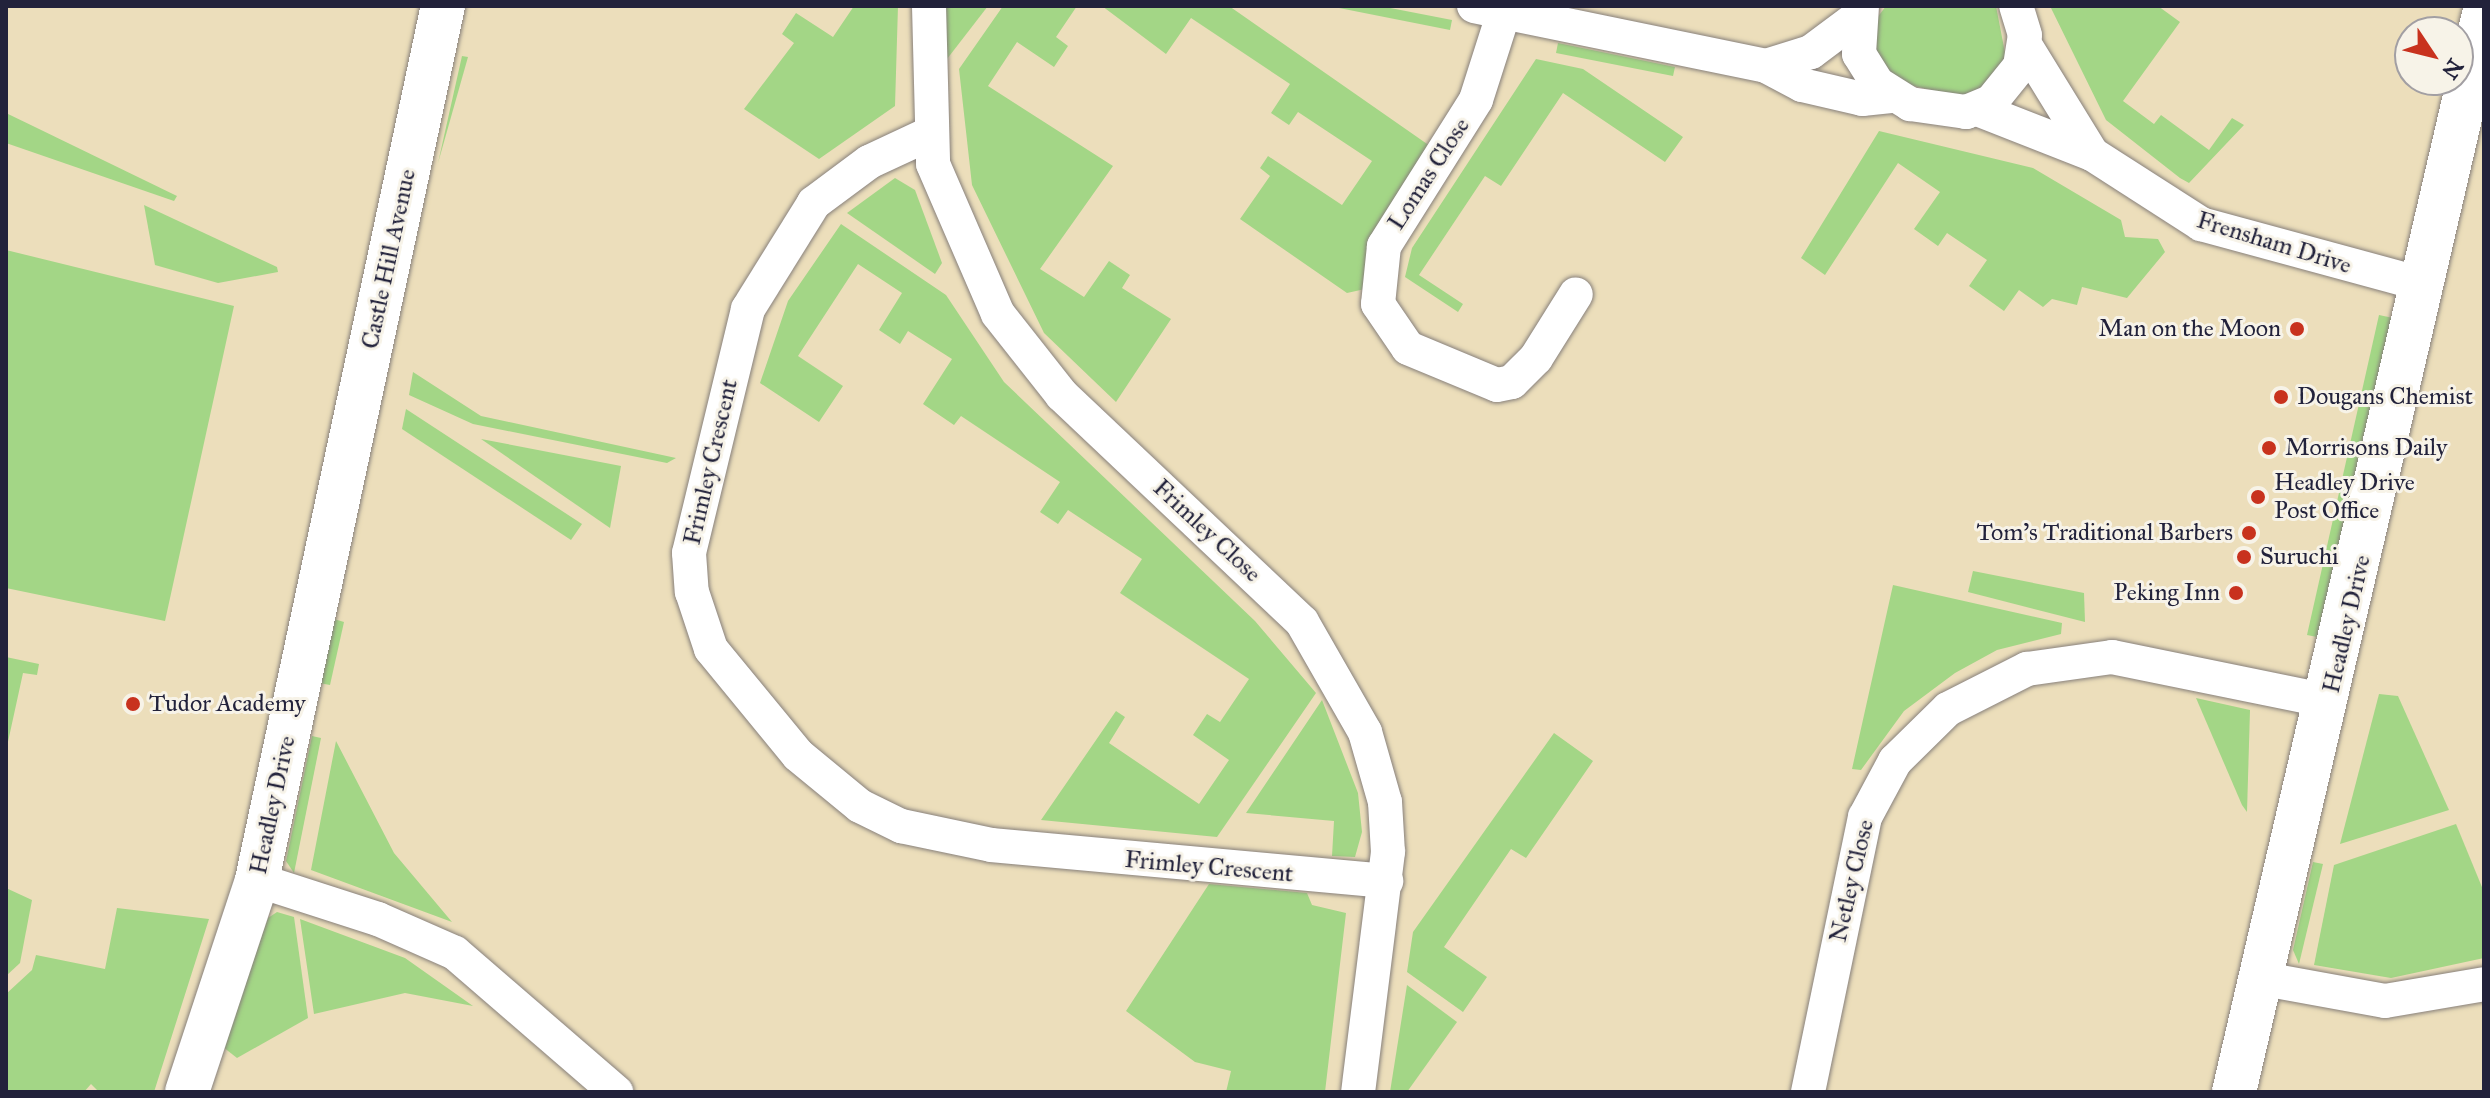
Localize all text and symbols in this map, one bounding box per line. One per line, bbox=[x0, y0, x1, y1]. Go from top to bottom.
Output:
north arrow bbox=[2394, 16, 2474, 96]
text: N bbox=[2436, 54, 2469, 84]
street label: Lomas Close bbox=[1382, 113, 1476, 235]
street label: Castle Hill Avenue bbox=[356, 167, 422, 351]
street label: Frensham Drive bbox=[2193, 206, 2355, 280]
place label: Man on the Moon bbox=[2099, 315, 2281, 343]
marker: Man on the Moon bbox=[2288, 320, 2306, 338]
street label: Frimley Crescent bbox=[678, 376, 744, 548]
place label: Dougans Chemist bbox=[2297, 383, 2473, 411]
marker: Dougans Chemist bbox=[2272, 388, 2290, 406]
place label: Morrisons Daily bbox=[2285, 434, 2447, 462]
marker: Morrisons Daily bbox=[2260, 439, 2278, 457]
place label: Headley Drive Post Office bbox=[2274, 469, 2415, 525]
street label: Frimley Close bbox=[1147, 474, 1267, 588]
marker: Headley Drive Post Office bbox=[2249, 488, 2267, 506]
place label: Tom's Traditional Barbers bbox=[1977, 519, 2233, 547]
marker: Tom's Traditional Barbers bbox=[2240, 524, 2258, 542]
place label: Suruchi bbox=[2260, 543, 2339, 571]
marker: Suruchi bbox=[2235, 548, 2253, 566]
street label: Headley Drive bbox=[2317, 552, 2377, 696]
place label: Peking Inn bbox=[2114, 579, 2220, 607]
marker: Peking Inn bbox=[2227, 584, 2245, 602]
place label: Tudor Academy bbox=[149, 690, 306, 718]
marker: Tudor Academy bbox=[124, 695, 142, 713]
street label: Headley Drive bbox=[244, 733, 302, 877]
street label: Netley Close bbox=[1824, 817, 1880, 945]
street label: Frimley Crescent bbox=[1124, 845, 1294, 889]

